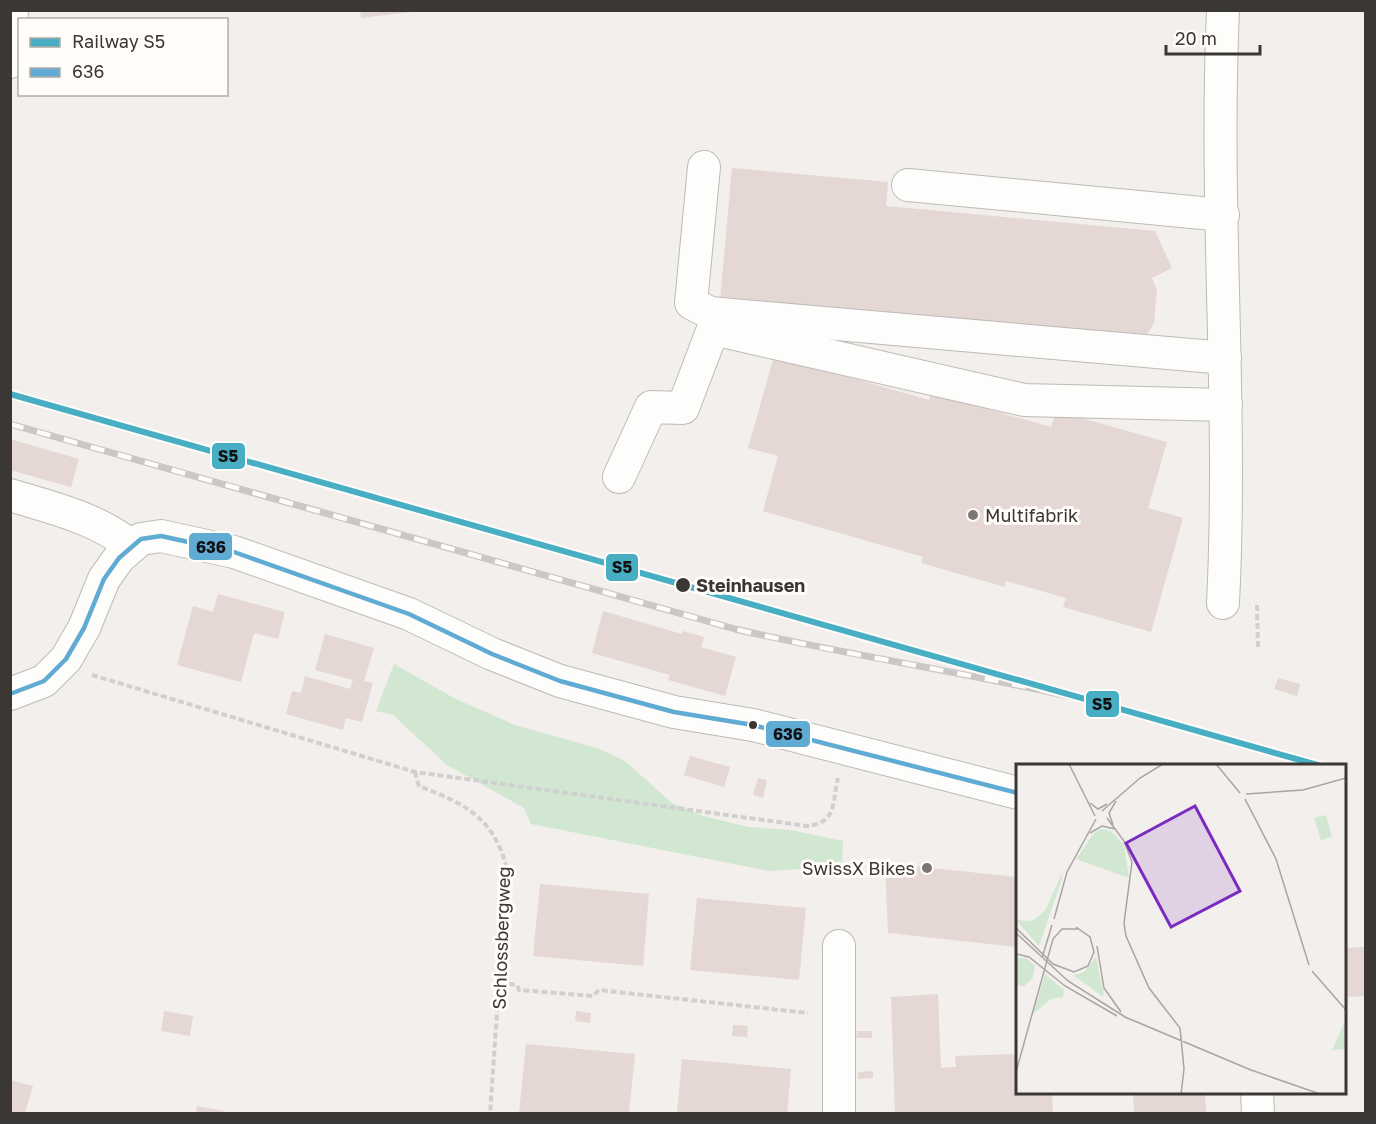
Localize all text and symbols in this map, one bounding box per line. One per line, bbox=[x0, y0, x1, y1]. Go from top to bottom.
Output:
legend bbox=[18, 18, 228, 96]
scale bar bbox=[1166, 18, 1260, 56]
text: 20 m bbox=[1175, 27, 1217, 49]
text: Railway S5 bbox=[72, 30, 165, 52]
text: 636 bbox=[72, 60, 104, 82]
line badge: S5 bbox=[211, 442, 246, 470]
text: S5 bbox=[218, 446, 238, 466]
place label: Multifabrik bbox=[985, 504, 1078, 526]
marker: Multifabrik bbox=[966, 508, 980, 522]
line badge: 636 bbox=[188, 532, 233, 561]
text: 636 bbox=[196, 537, 226, 557]
line badge: S5 bbox=[605, 553, 639, 582]
text: S5 bbox=[612, 557, 632, 577]
place label: Steinhausen bbox=[696, 574, 805, 596]
marker: Steinhausen bbox=[674, 576, 692, 594]
line badge: S5 bbox=[1085, 690, 1120, 718]
text: S5 bbox=[1092, 694, 1112, 714]
unlabelled marker bbox=[747, 719, 759, 731]
line badge: 636 bbox=[765, 720, 811, 748]
text: 636 bbox=[773, 724, 803, 744]
inset map bbox=[1016, 764, 1346, 1094]
place label: SwissX Bikes bbox=[802, 857, 915, 879]
marker: SwissX Bikes bbox=[920, 861, 934, 875]
street label: Schlossbergweg bbox=[488, 866, 514, 1010]

